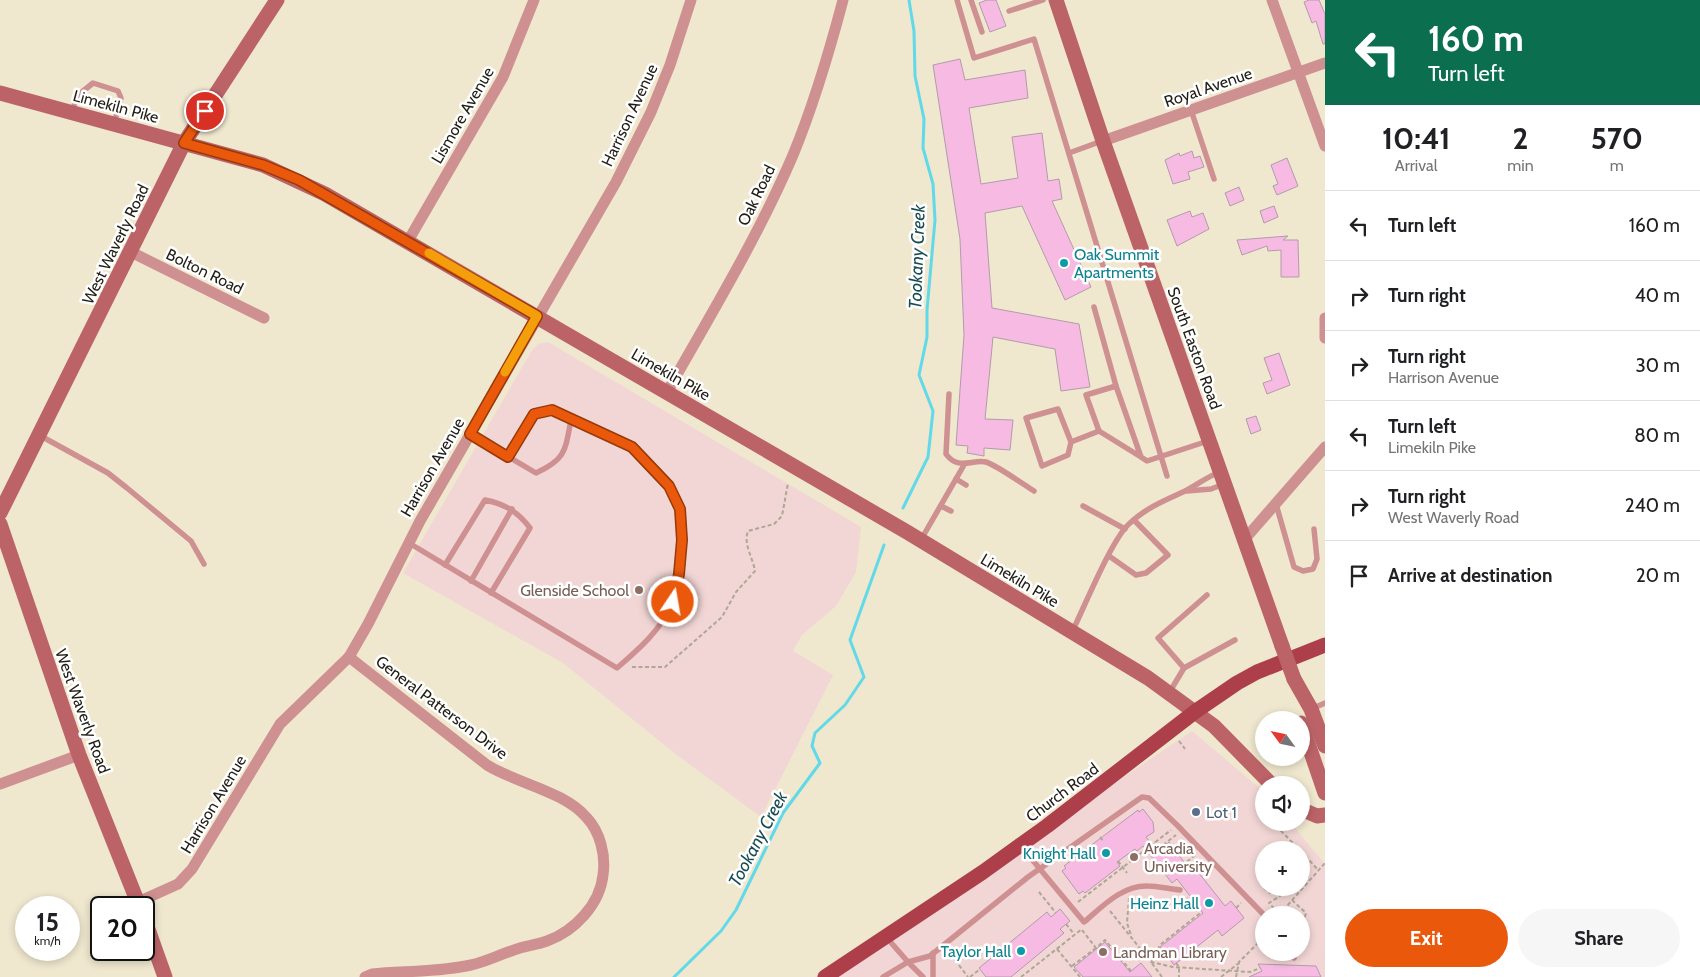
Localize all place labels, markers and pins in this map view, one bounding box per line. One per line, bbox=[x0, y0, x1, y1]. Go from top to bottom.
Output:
pin bbox=[184, 90, 226, 132]
place label: Oak Summit Apartments bbox=[1074, 245, 1160, 282]
marker: Oak Summit Apartments bbox=[1058, 257, 1070, 269]
place label: Glenside School bbox=[520, 581, 629, 600]
marker: Glenside School bbox=[633, 584, 645, 596]
place label: Lot 1 bbox=[1206, 803, 1237, 822]
marker: Lot 1 bbox=[1190, 806, 1202, 818]
place label: Arcadia University bbox=[1144, 839, 1212, 876]
place label: Knight Hall bbox=[1023, 844, 1096, 863]
marker: Knight Hall bbox=[1100, 847, 1112, 859]
marker: Arcadia University bbox=[1128, 851, 1140, 863]
place label: Heinz Hall bbox=[1130, 894, 1199, 913]
marker: Heinz Hall bbox=[1203, 897, 1215, 909]
place label: Taylor Hall bbox=[940, 942, 1011, 961]
place label: Landman Library bbox=[1113, 943, 1227, 962]
marker: Taylor Hall bbox=[1015, 945, 1027, 957]
marker: Landman Library bbox=[1097, 946, 1109, 958]

